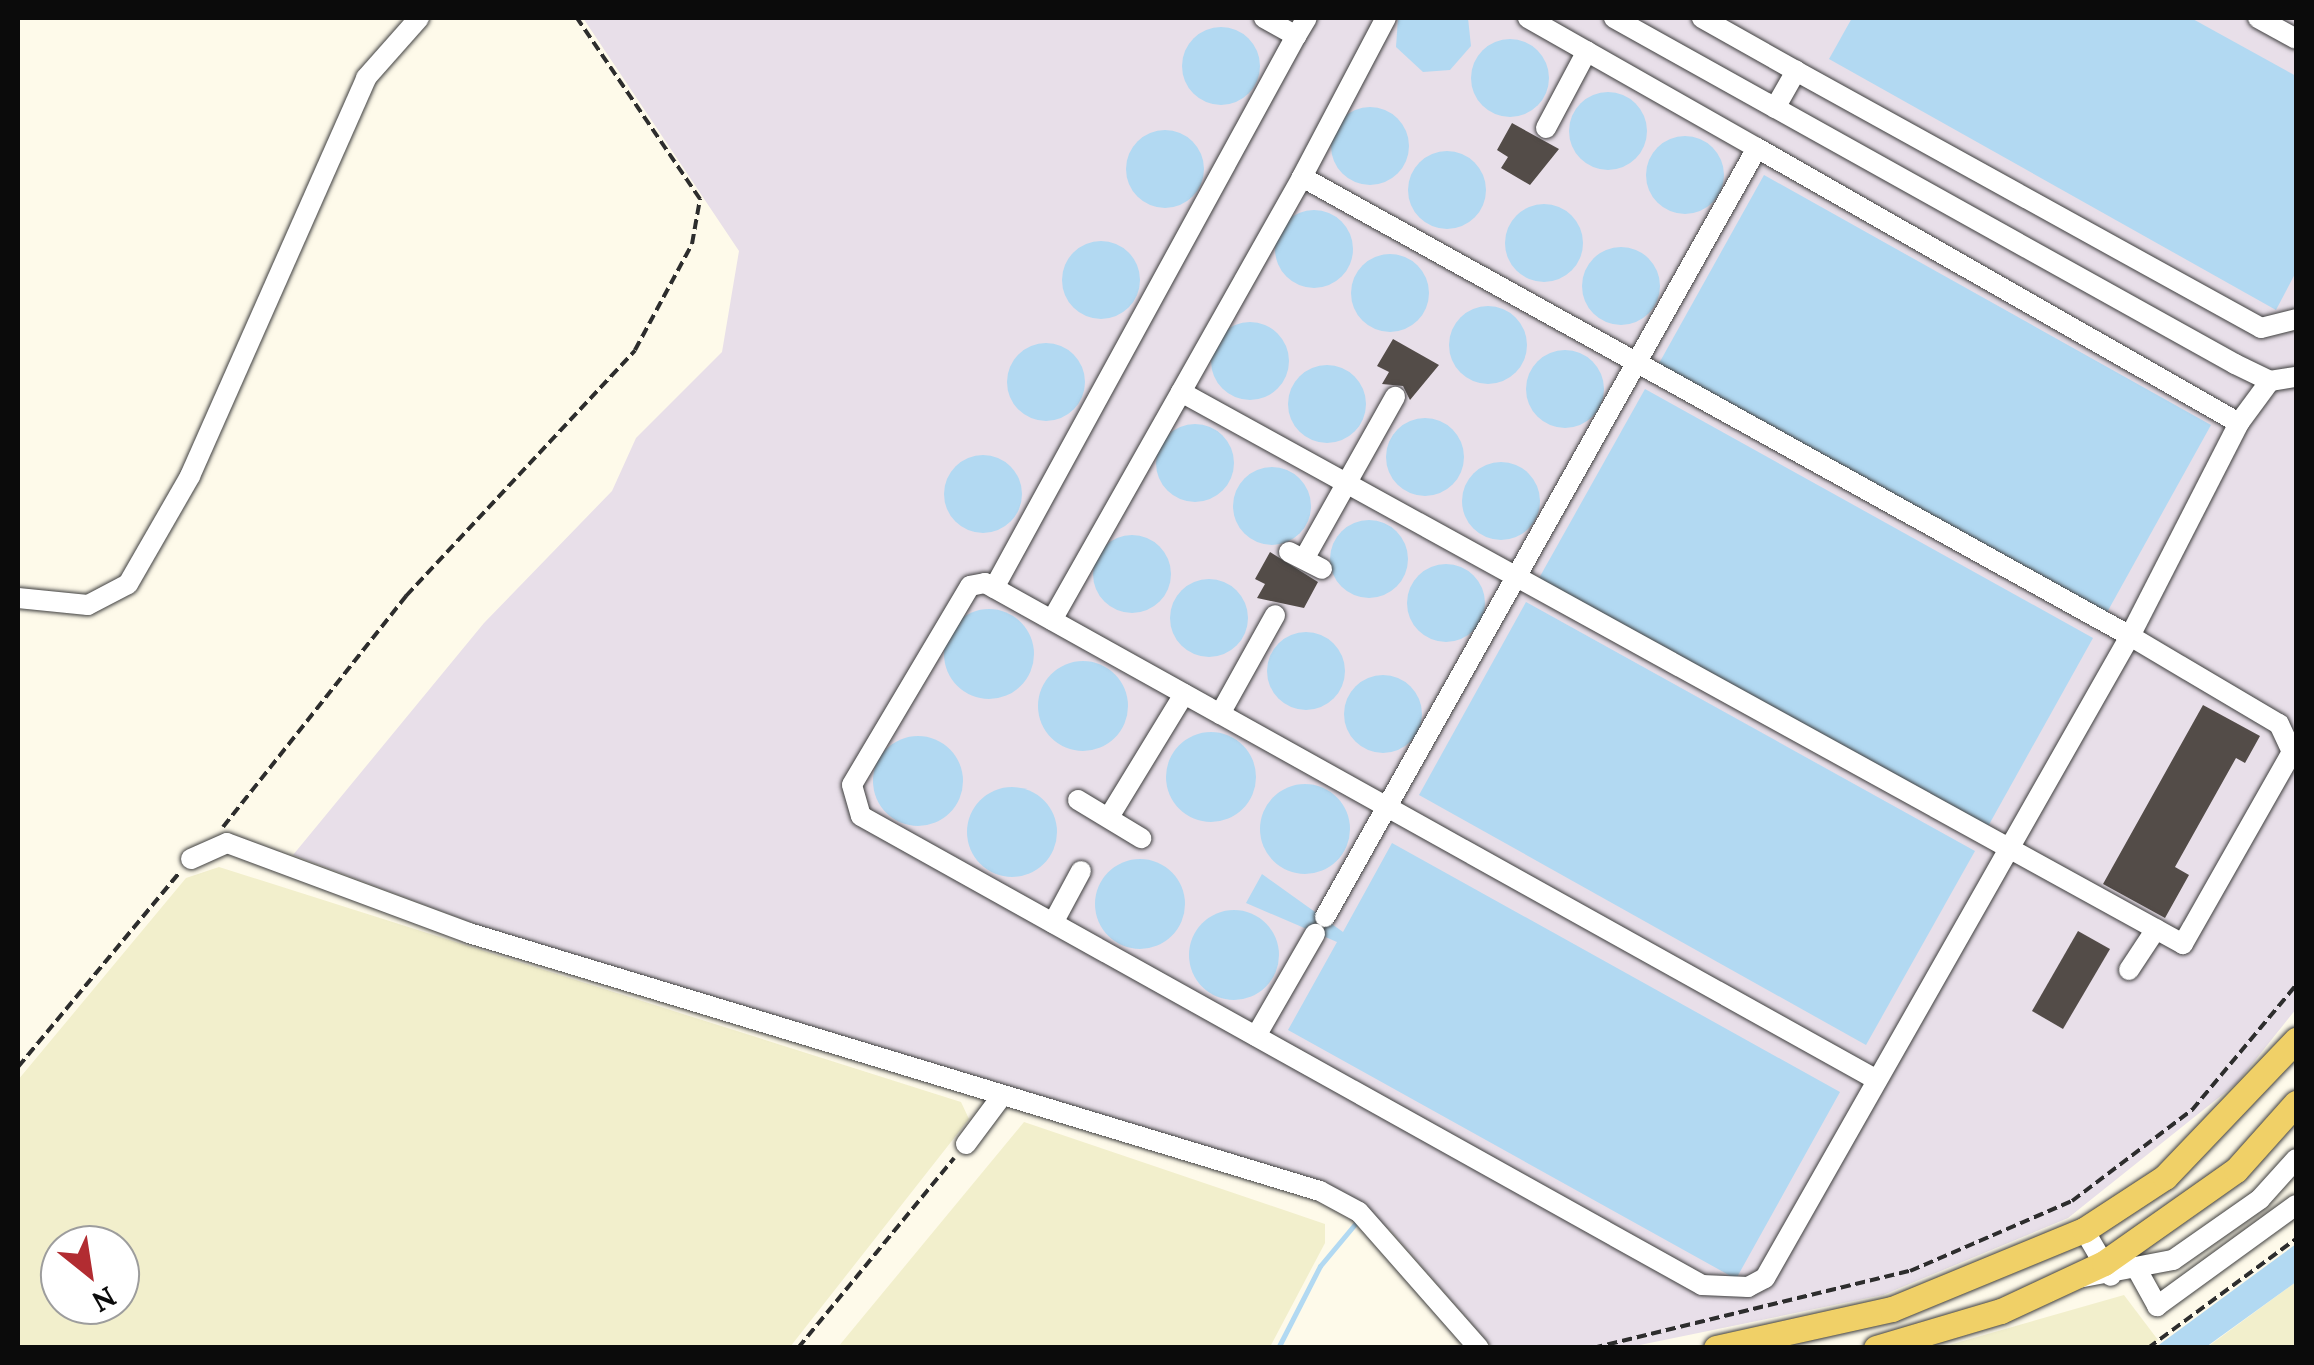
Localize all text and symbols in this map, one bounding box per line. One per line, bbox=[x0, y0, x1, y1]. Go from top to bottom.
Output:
north arrow bbox=[40, 1225, 140, 1325]
text: N bbox=[86, 1278, 122, 1320]

